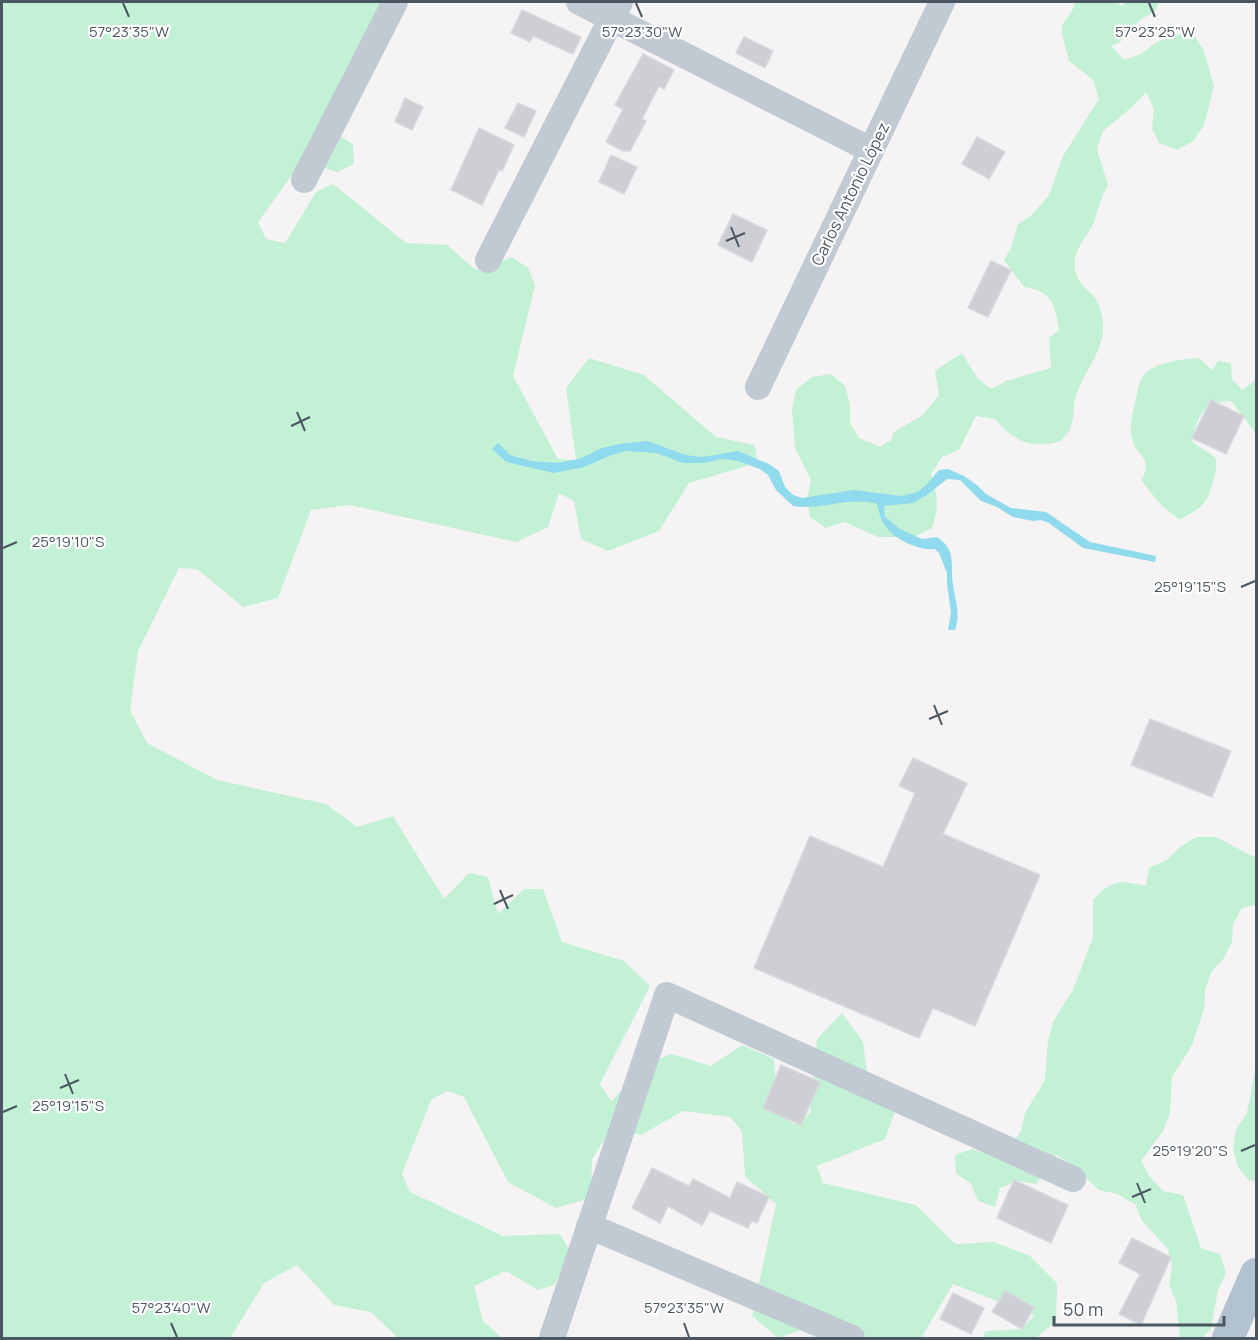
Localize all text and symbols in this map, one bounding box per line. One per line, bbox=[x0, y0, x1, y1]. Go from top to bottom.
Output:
text: 57°23'35"W bbox=[89, 21, 169, 42]
text: 57°23'30"W bbox=[602, 21, 682, 42]
text: 57°23'25"W bbox=[1115, 21, 1195, 42]
street label: Carlos Antonio López bbox=[806, 119, 894, 269]
text: 25°19'10"S bbox=[32, 531, 104, 552]
text: 25°19'15"S bbox=[1154, 576, 1226, 597]
text: 25°19'15"S bbox=[32, 1095, 104, 1116]
text: 25°19'20"S bbox=[1152, 1140, 1228, 1161]
scale bar bbox=[1054, 1289, 1224, 1327]
text: 57°23'40"W bbox=[131, 1297, 211, 1318]
text: 57°23'35"W bbox=[644, 1297, 724, 1318]
text: 50 m bbox=[1063, 1297, 1103, 1321]

